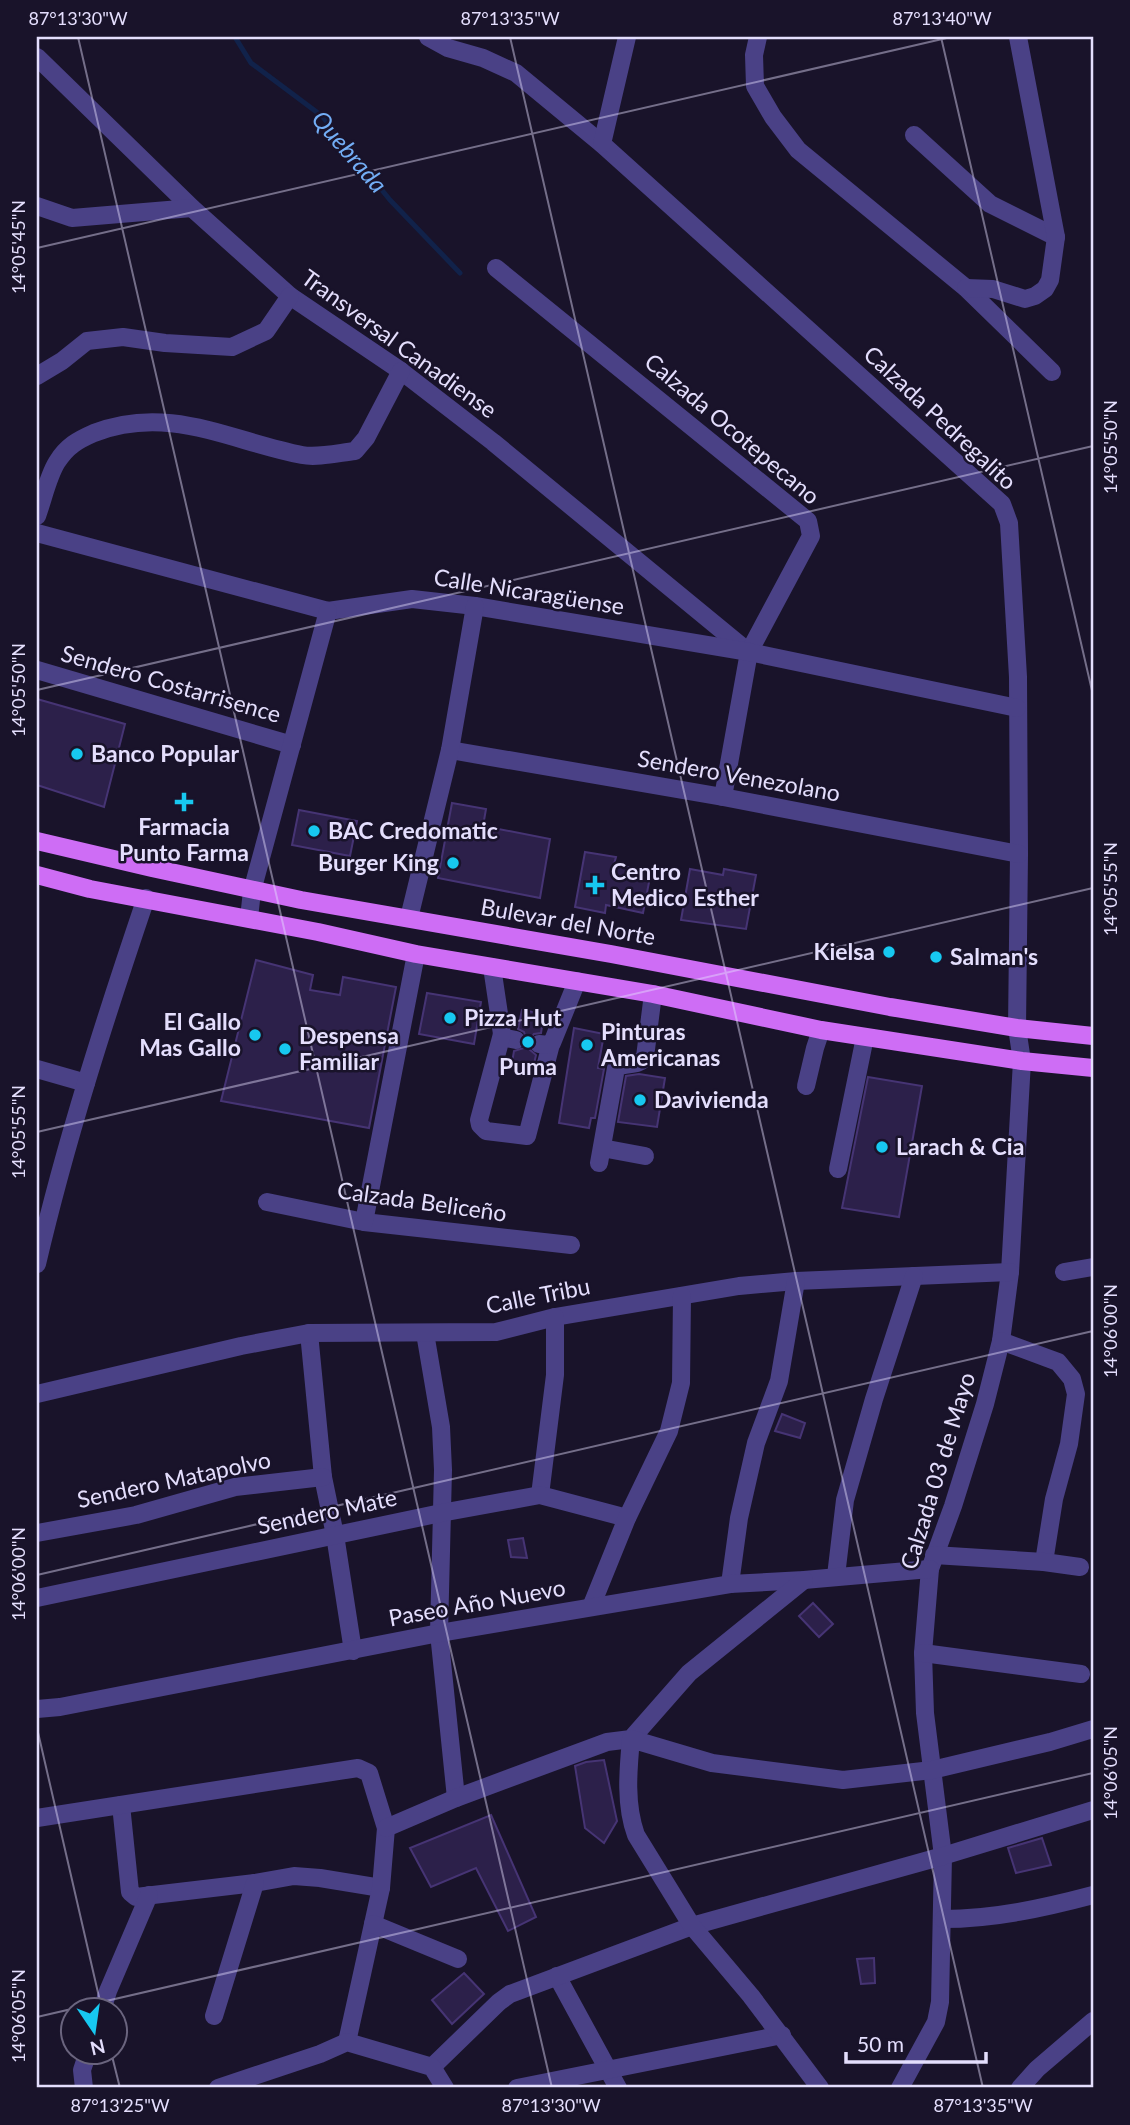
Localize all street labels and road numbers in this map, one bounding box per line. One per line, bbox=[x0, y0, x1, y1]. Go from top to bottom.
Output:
street label: Transversal Canadiense bbox=[296, 263, 503, 423]
street label: Calzada Pedregalito bbox=[859, 339, 1023, 495]
street label: Calzada Ocotepecano bbox=[639, 347, 826, 510]
street label: Calle Nicaragüense bbox=[432, 562, 626, 620]
street label: Sendero Costarrisence bbox=[58, 638, 284, 728]
street label: Sendero Venezolano bbox=[636, 743, 843, 807]
street label: Bulevar del Norte bbox=[479, 892, 658, 950]
street label: Calzada Beliceño bbox=[336, 1175, 509, 1227]
street label: Calle Tribu bbox=[483, 1271, 592, 1319]
street label: Calzada 03 de Mayo bbox=[894, 1369, 980, 1573]
street label: Sendero Matapolvo bbox=[74, 1445, 273, 1513]
street label: Sendero Mate bbox=[254, 1483, 399, 1539]
street label: Paseo Año Nuevo bbox=[386, 1573, 567, 1631]

